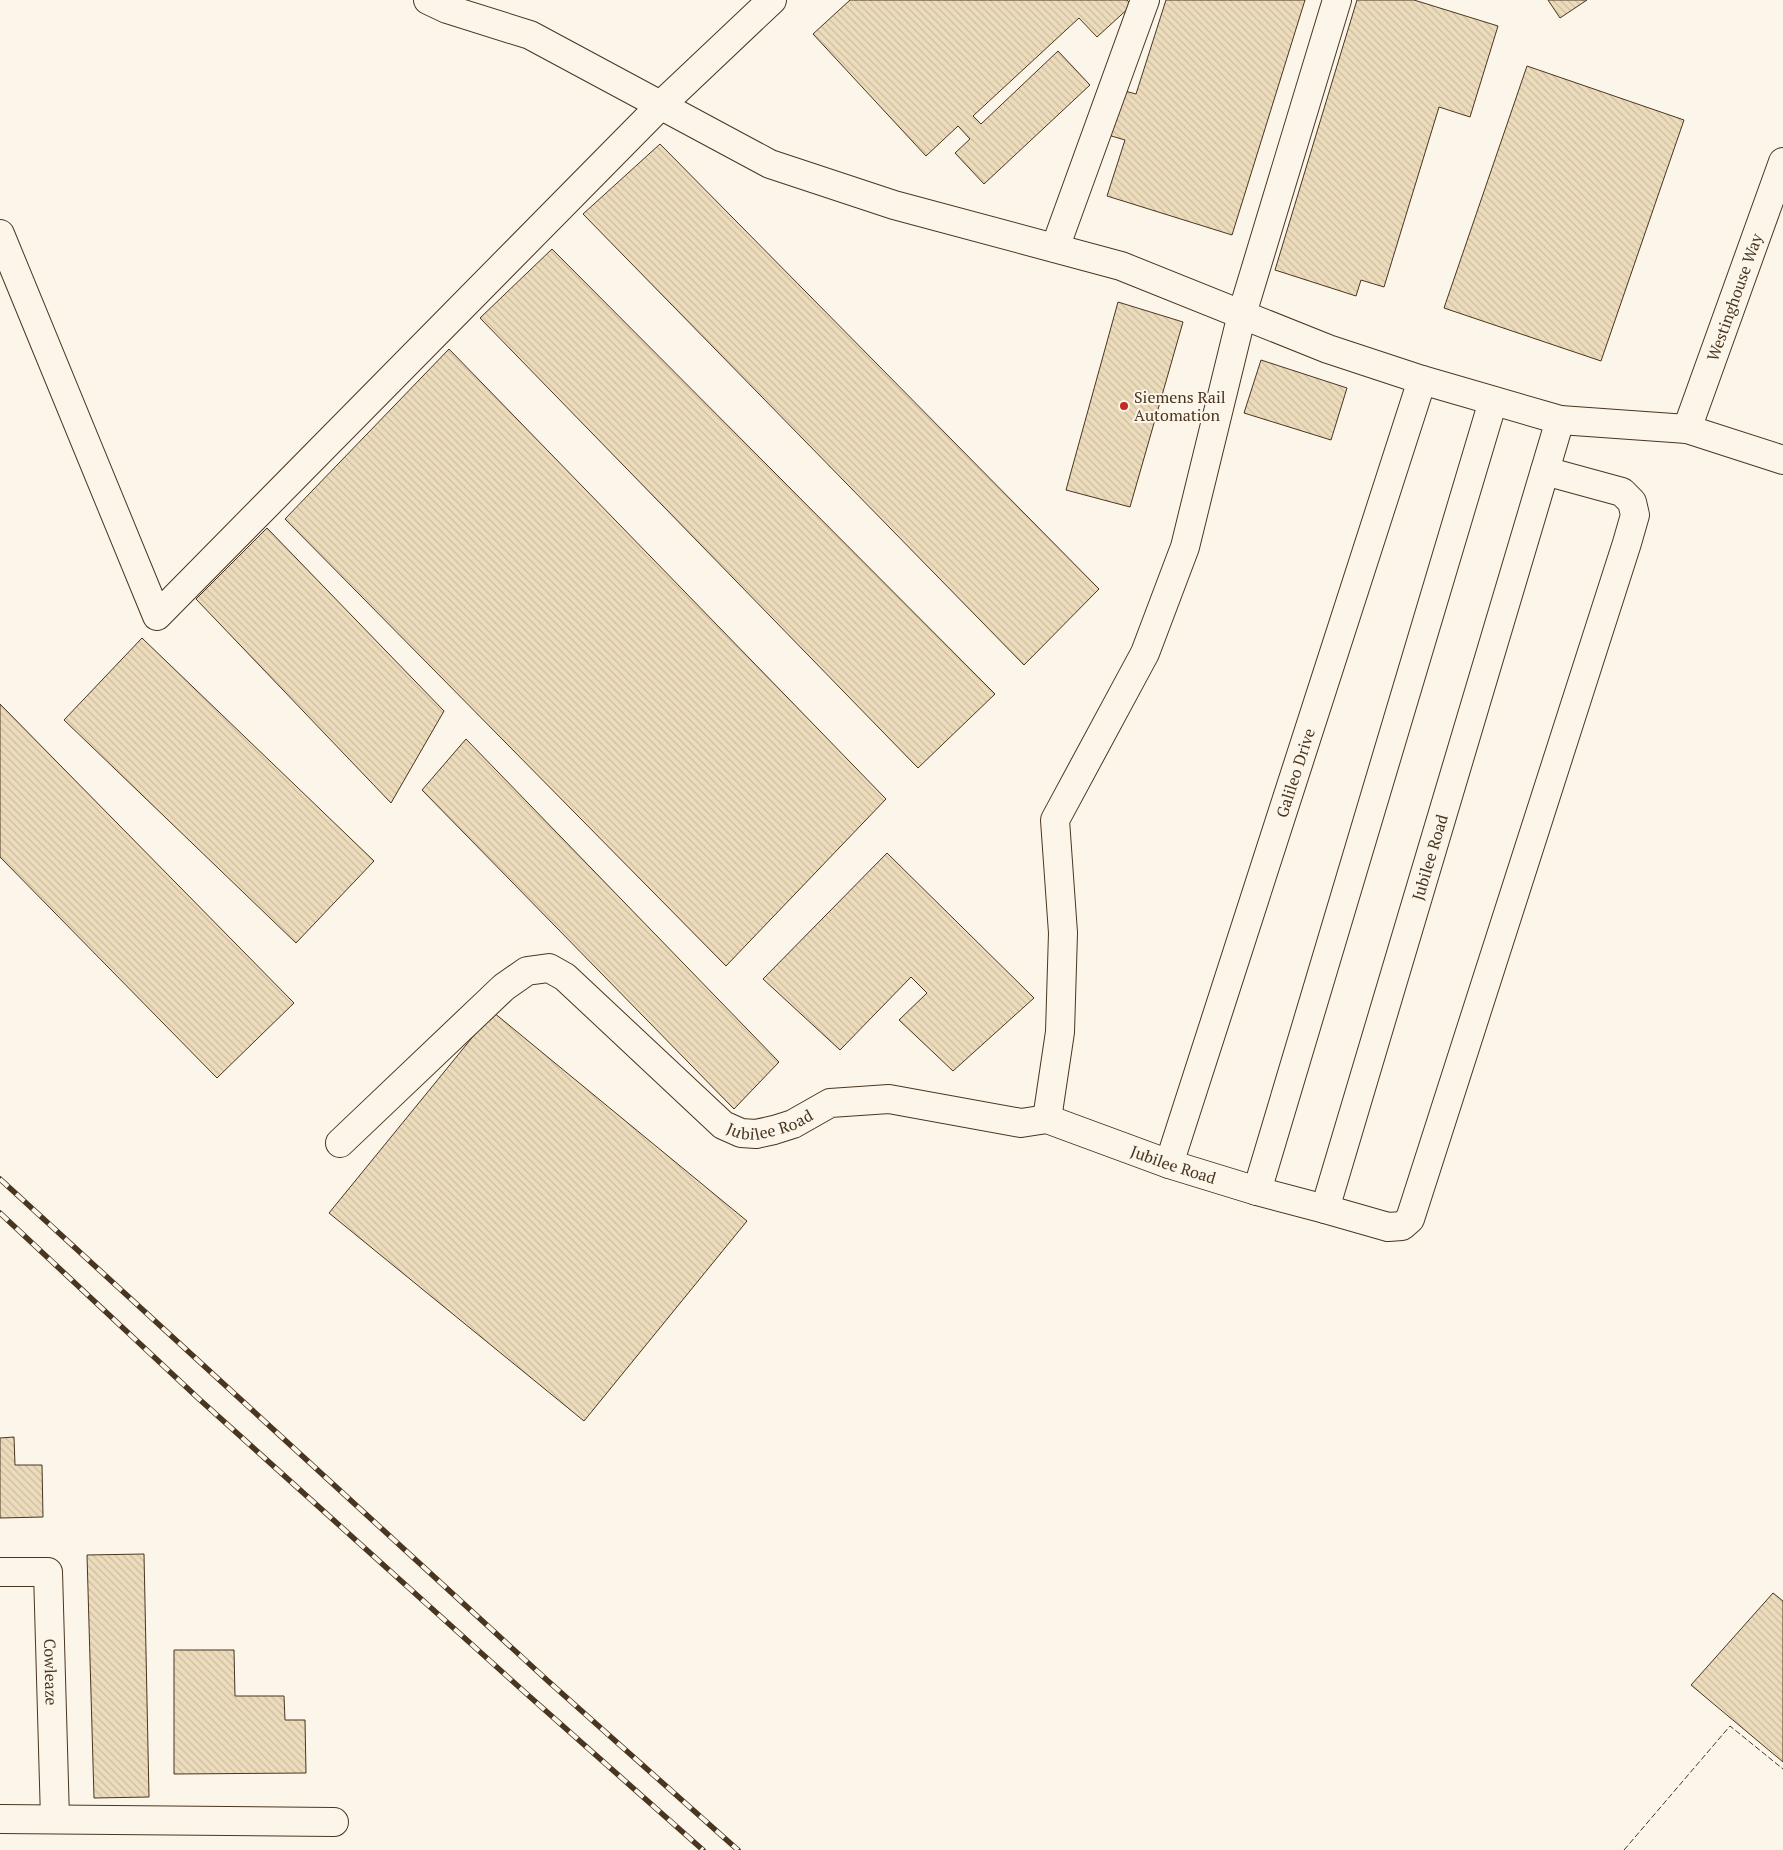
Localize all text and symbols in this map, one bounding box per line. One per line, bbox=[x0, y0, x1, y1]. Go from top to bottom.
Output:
street label: Westinghouse Way bbox=[1701, 230, 1768, 364]
place label: Siemens Rail Automation bbox=[1134, 386, 1226, 426]
marker: Siemens Rail Automation bbox=[1118, 400, 1130, 412]
street label: Galileo Drive bbox=[1271, 725, 1320, 820]
street label: Jubilee Road bbox=[1407, 812, 1453, 903]
street label: Jubilee Road bbox=[723, 1104, 817, 1145]
street label: Jubilee Road bbox=[1128, 1140, 1219, 1189]
street label: Cowleaze bbox=[39, 1638, 63, 1706]

